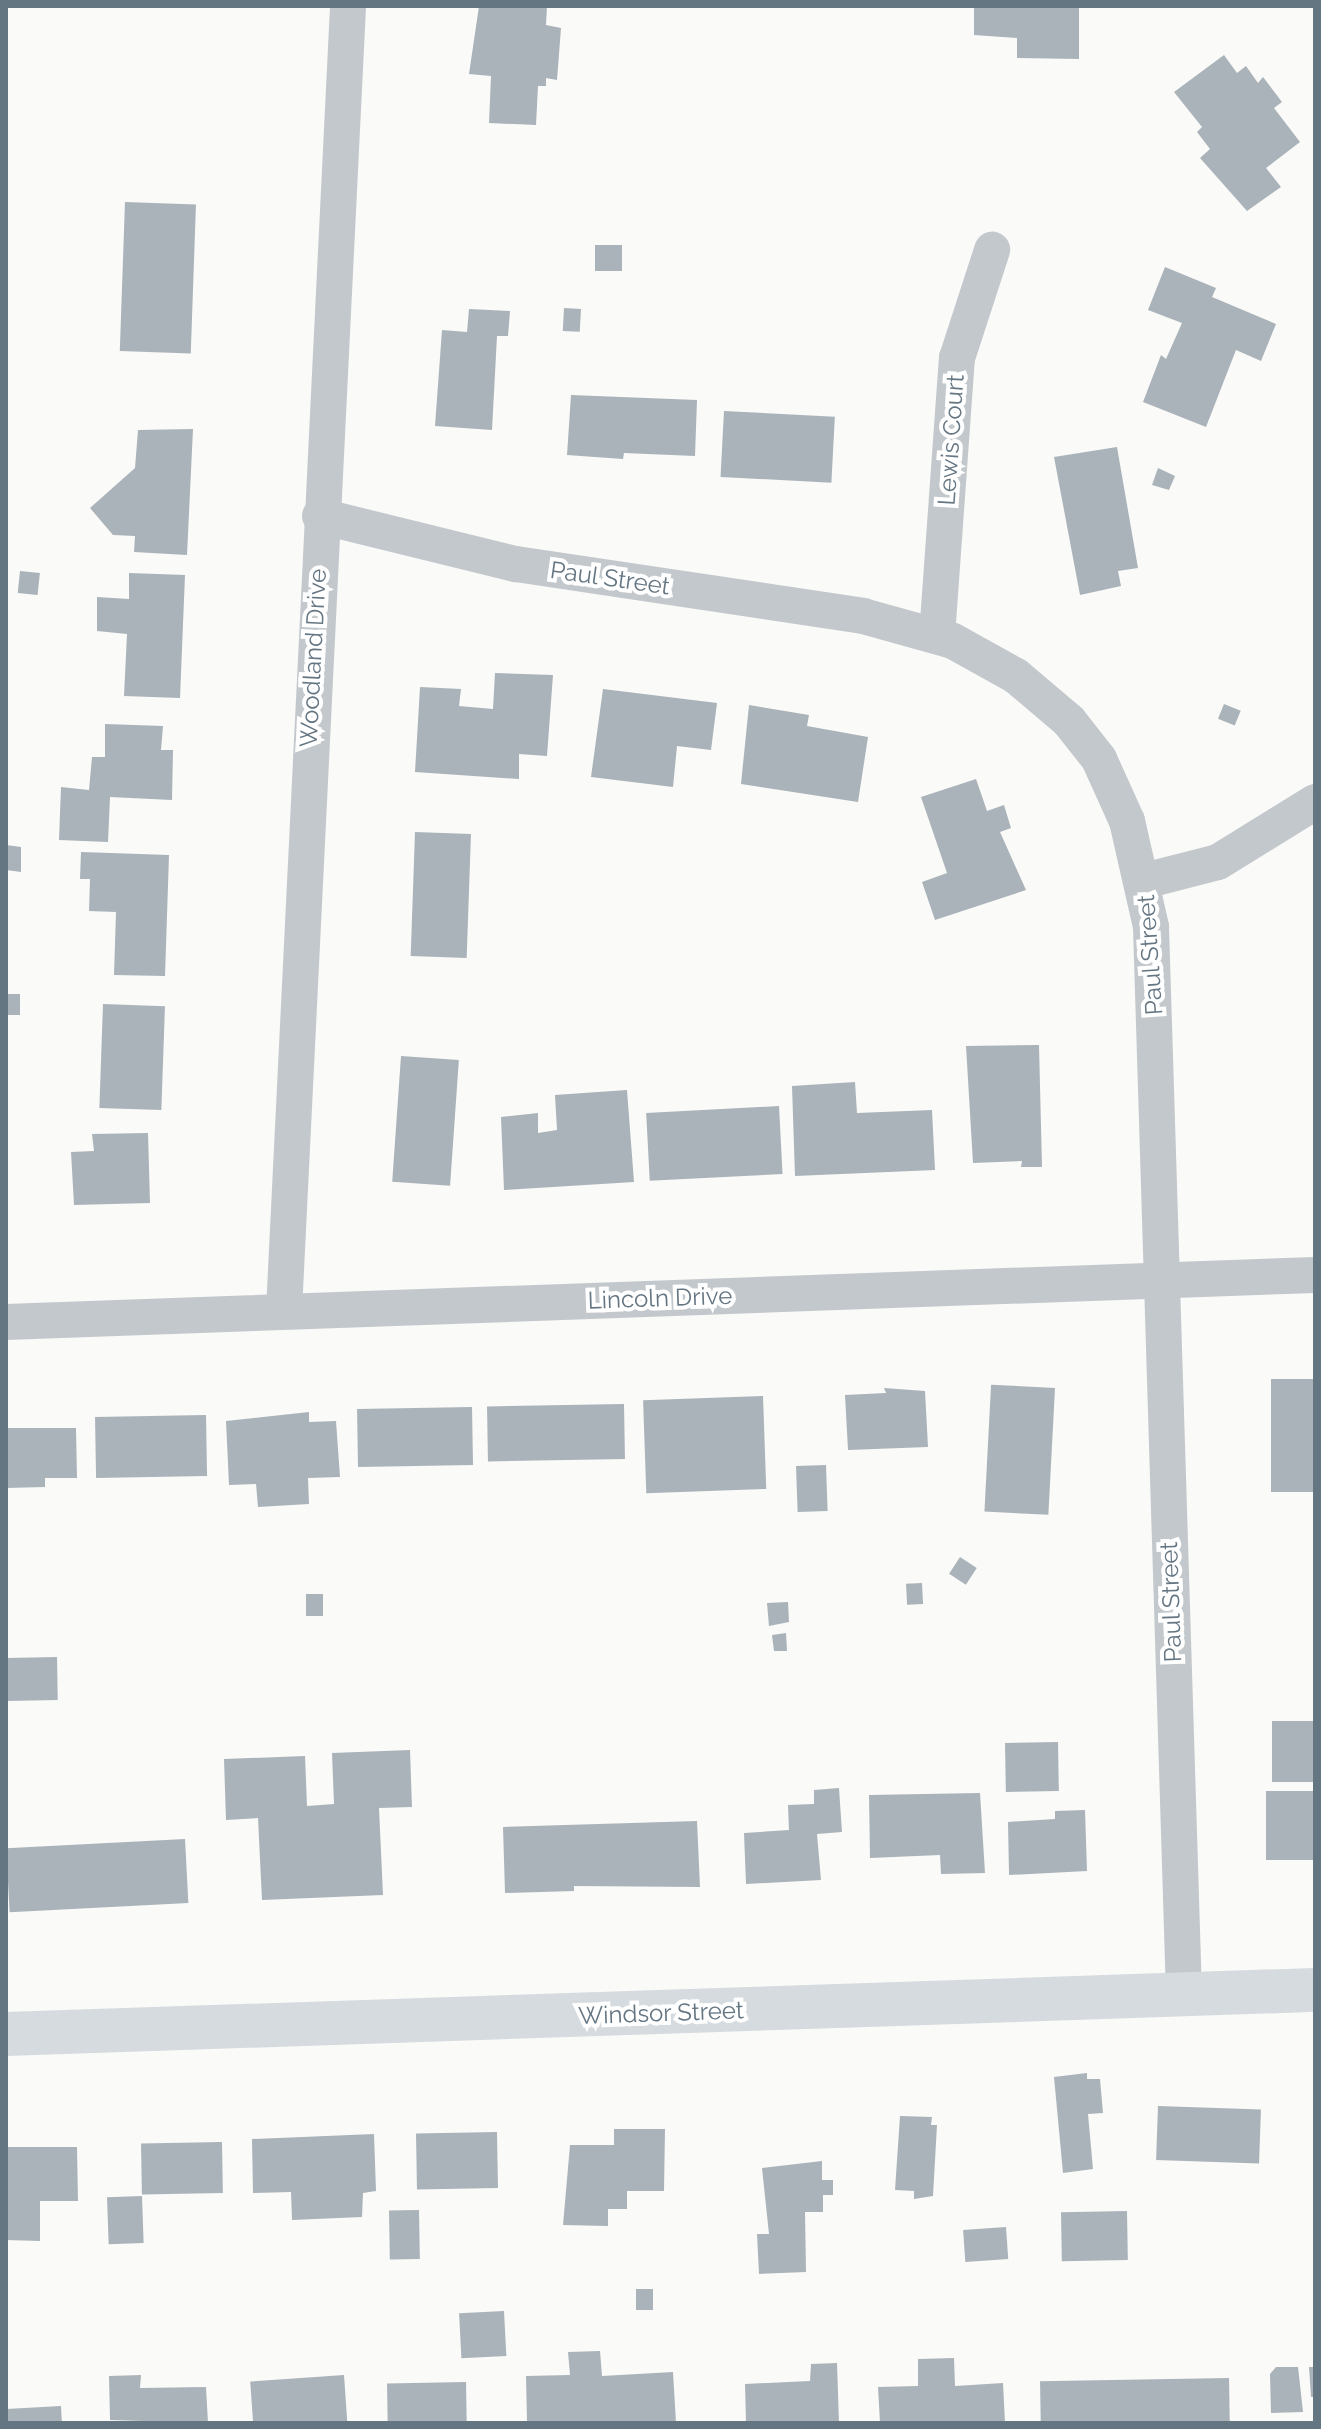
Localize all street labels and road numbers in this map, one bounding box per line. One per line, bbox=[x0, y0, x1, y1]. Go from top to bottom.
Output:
street label: Lewis Court bbox=[932, 373, 970, 507]
street label: Paul Street bbox=[548, 555, 672, 601]
street label: Woodland Drive bbox=[294, 568, 332, 748]
street label: Paul Street bbox=[1131, 893, 1169, 1017]
street label: Lincoln Drive bbox=[587, 1281, 733, 1315]
street label: Paul Street bbox=[1154, 1541, 1188, 1663]
street label: Windsor Street bbox=[577, 1996, 745, 2030]

